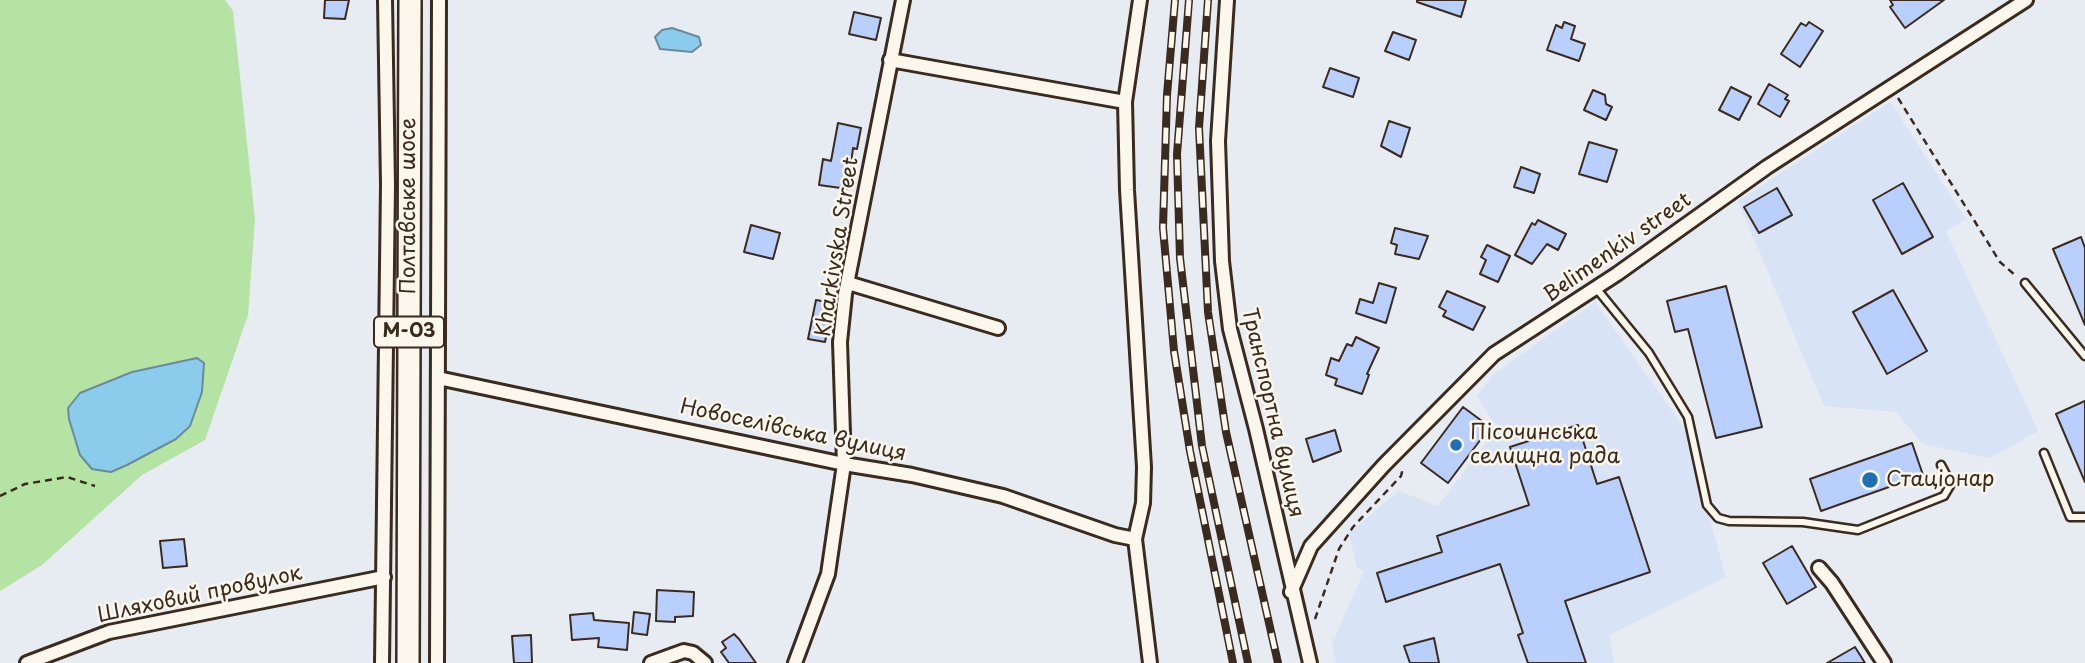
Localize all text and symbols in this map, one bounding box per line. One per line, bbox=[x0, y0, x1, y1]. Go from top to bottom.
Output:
street label: Полтавське шосе bbox=[396, 118, 422, 294]
street label: Kharkivska Street bbox=[811, 155, 865, 339]
street label: Belimenkiv street bbox=[1540, 188, 1696, 308]
street label: Транспортна вулиця bbox=[1236, 306, 1308, 520]
road number: М-03 bbox=[374, 316, 444, 348]
street label: Новоселівська вулиця bbox=[677, 395, 909, 467]
place label: Пісочинська селищна рада bbox=[1470, 420, 1620, 470]
marker: Пісочинська селищна рада bbox=[1448, 437, 1464, 453]
place label: Стаціонар bbox=[1886, 467, 1994, 493]
marker: Стаціонар bbox=[1860, 470, 1880, 490]
street label: Шляховий провулок bbox=[96, 561, 304, 629]

